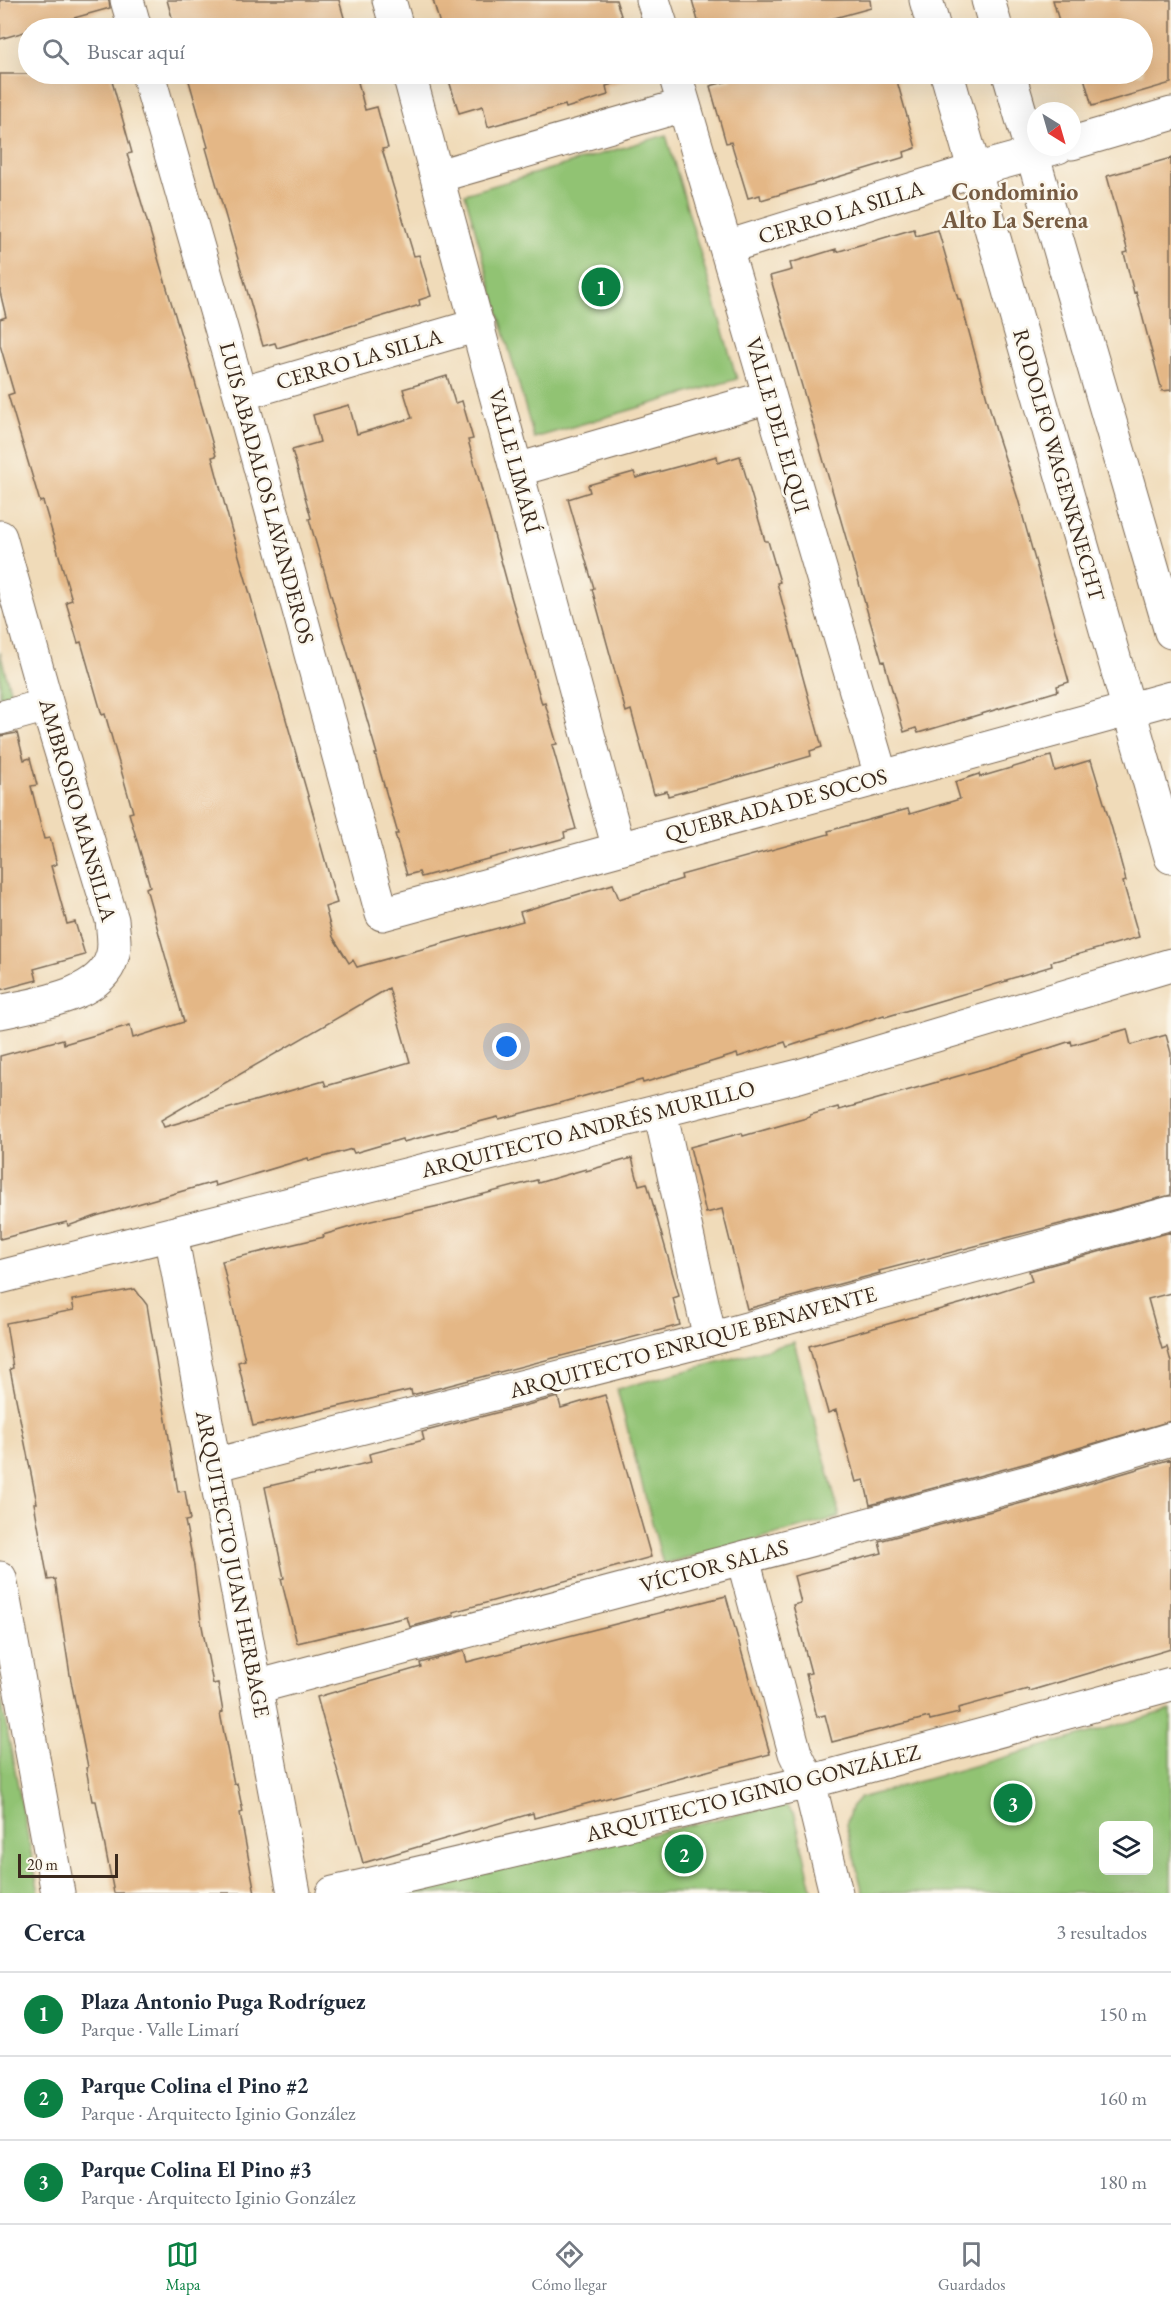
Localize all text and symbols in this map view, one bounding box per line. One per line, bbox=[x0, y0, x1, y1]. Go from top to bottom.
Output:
search box bbox=[18, 18, 1153, 84]
icon: search bbox=[39, 35, 72, 68]
text: Buscar aquí bbox=[87, 37, 185, 66]
north arrow bbox=[1027, 102, 1081, 156]
street label: CERRO LA SILLA bbox=[755, 173, 928, 251]
district label: Condominio Alto La Serena bbox=[941, 176, 1089, 235]
pin: 1 bbox=[582, 264, 620, 310]
street label: CERRO LA SILLA bbox=[272, 321, 446, 397]
street label: RODOLFO WAGENKNECHT bbox=[1006, 326, 1112, 605]
street label: VALLE DEL ELQUI bbox=[739, 334, 817, 517]
street label: LUIS ABADALOS LAVANDEROS bbox=[213, 339, 321, 647]
street label: VALLE LIMARÍ bbox=[482, 386, 548, 537]
street label: AMBROSIO MANSILLA bbox=[32, 694, 124, 925]
street label: QUEBRADA DE SOCOS bbox=[662, 761, 890, 849]
your location bbox=[492, 1032, 521, 1061]
street label: ARQUITECTO ANDRÉS MURILLO bbox=[417, 1073, 758, 1185]
street label: ARQUITECTO ENRIQUE BENAVENTE bbox=[505, 1279, 880, 1405]
street label: ARQUITECTO JUAN HERBAGE bbox=[189, 1407, 277, 1720]
street label: VÍCTOR SALAS bbox=[636, 1532, 792, 1600]
street label: ARQUITECTO IGINIO GONZÁLEZ bbox=[582, 1737, 923, 1849]
pin: 3 bbox=[994, 1780, 1032, 1826]
map controls bbox=[1099, 1821, 1153, 1875]
button: layers bbox=[1099, 1821, 1153, 1875]
pin: 2 bbox=[664, 1832, 704, 1876]
scale bar bbox=[18, 1851, 118, 1878]
text: 20 m bbox=[27, 1854, 58, 1875]
text: Cerca bbox=[24, 1915, 85, 1949]
text: 3 resultados bbox=[1056, 1919, 1147, 1945]
text: Plaza Antonio Puga Rodríguez bbox=[81, 1987, 366, 2016]
text: 1 bbox=[38, 2001, 49, 2027]
text: 150 m bbox=[1099, 2001, 1147, 2027]
text: Parque · Valle Limarí bbox=[81, 2016, 239, 2042]
text: Parque Colina el Pino #2 bbox=[81, 2071, 309, 2100]
text: 2 bbox=[38, 2085, 49, 2111]
text: 160 m bbox=[1099, 2085, 1147, 2111]
text: Parque · Arquitecto Iginio González bbox=[81, 2100, 356, 2126]
text: Parque Colina El Pino #3 bbox=[81, 2155, 312, 2184]
text: 3 bbox=[38, 2169, 49, 2195]
text: 180 m bbox=[1099, 2169, 1147, 2195]
text: Parque · Arquitecto Iginio González bbox=[81, 2184, 356, 2210]
tab: Mapa bbox=[166, 2238, 200, 2295]
tab: Cómo llegar bbox=[531, 2238, 607, 2295]
tab: Guardados bbox=[938, 2238, 1005, 2295]

